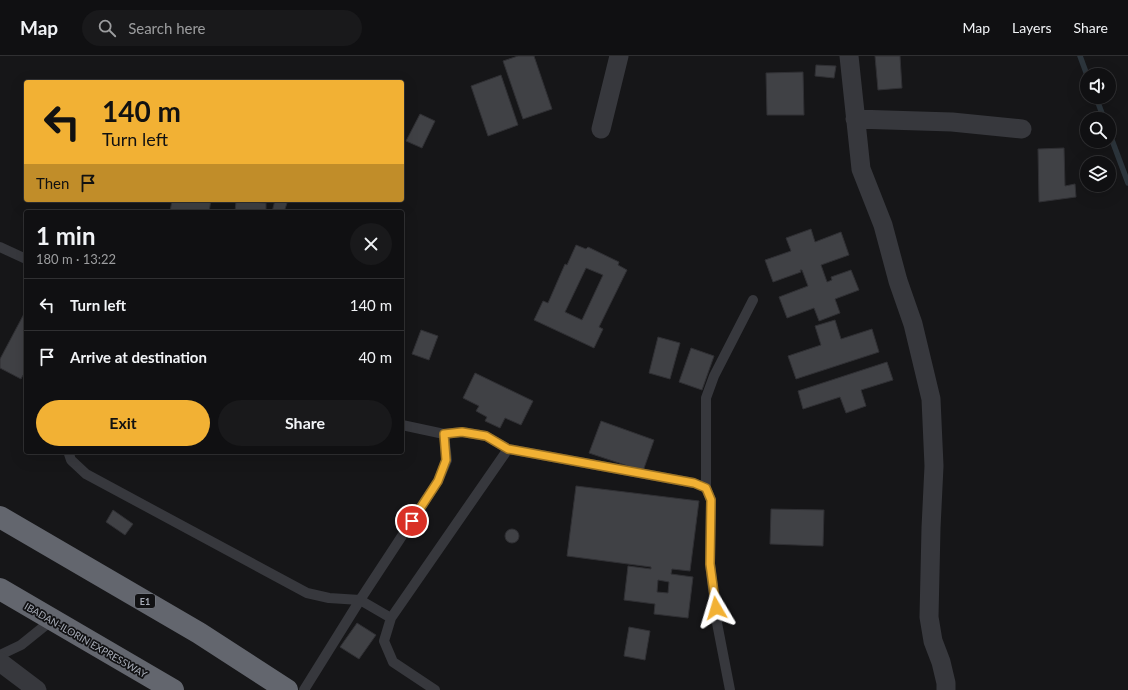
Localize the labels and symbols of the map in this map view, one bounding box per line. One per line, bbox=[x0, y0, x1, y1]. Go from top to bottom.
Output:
pin bbox=[395, 504, 429, 538]
position arrow bbox=[695, 587, 737, 629]
road number: E1 bbox=[135, 594, 155, 608]
street label: IBADAN-ILORIN EXPRESSWAY bbox=[23, 600, 150, 680]

